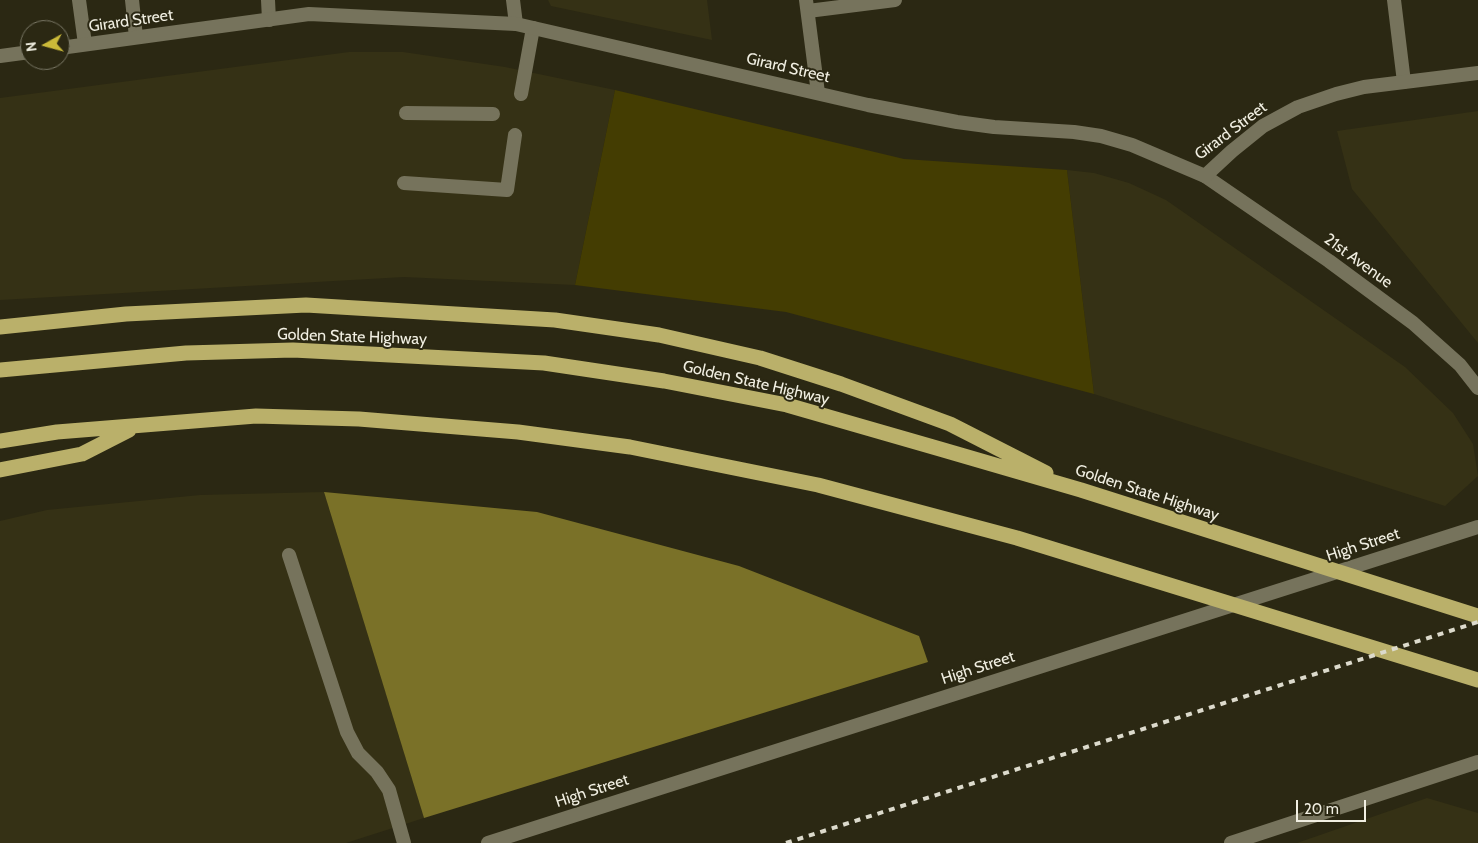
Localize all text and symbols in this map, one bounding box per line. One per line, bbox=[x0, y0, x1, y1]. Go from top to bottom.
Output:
street label: Girard Street bbox=[88, 6, 174, 36]
north arrow bbox=[20, 20, 70, 70]
text: N bbox=[22, 41, 41, 53]
street label: Girard Street bbox=[744, 49, 832, 87]
street label: Girard Street bbox=[1191, 98, 1271, 164]
street label: 21st Avenue bbox=[1320, 230, 1396, 292]
street label: Golden State Highway bbox=[277, 325, 427, 349]
street label: Golden State Highway bbox=[681, 357, 831, 409]
street label: Golden State Highway bbox=[1073, 461, 1221, 525]
street label: High Street bbox=[1324, 524, 1402, 566]
street label: High Street bbox=[939, 647, 1017, 689]
street label: High Street bbox=[553, 770, 631, 812]
scale bar bbox=[1298, 790, 1368, 822]
text: 20 m bbox=[1304, 800, 1339, 818]

